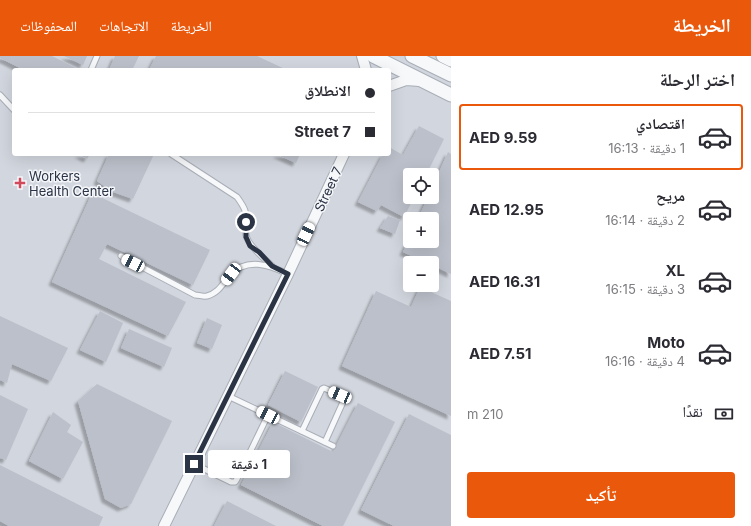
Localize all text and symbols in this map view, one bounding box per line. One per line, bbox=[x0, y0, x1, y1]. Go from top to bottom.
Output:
text: الخريطة bbox=[673, 14, 731, 37]
text: المحفوظات bbox=[20, 17, 77, 34]
text: الاتجاهات bbox=[99, 17, 149, 34]
text: الخريطة bbox=[171, 17, 212, 34]
text: اختر الرحلة bbox=[660, 69, 735, 90]
text: الانطلاق bbox=[305, 81, 351, 100]
text: اقتصادي bbox=[636, 114, 685, 133]
icon: car bbox=[697, 119, 733, 155]
text: Street 7 bbox=[294, 122, 351, 141]
text: AED 9.59 bbox=[469, 128, 537, 147]
text: 1 دقيقة · 16:13 bbox=[608, 140, 685, 156]
street label: Street 7 bbox=[311, 164, 345, 214]
place label: Workers Health Center bbox=[29, 168, 114, 199]
map controls bbox=[403, 168, 439, 292]
button: locate bbox=[403, 168, 439, 204]
marker: Workers Health Center bbox=[14, 177, 26, 189]
text: مريح bbox=[656, 186, 685, 205]
icon: car bbox=[697, 191, 733, 227]
text: AED 12.95 bbox=[469, 200, 544, 219]
button: + bbox=[403, 212, 439, 248]
text: 2 دقيقة · 16:14 bbox=[605, 212, 685, 228]
route start bbox=[237, 213, 255, 231]
car bbox=[295, 221, 317, 247]
car bbox=[120, 252, 146, 274]
button: − bbox=[403, 256, 439, 292]
car bbox=[219, 261, 243, 287]
text: XL bbox=[665, 261, 685, 280]
icon: car bbox=[697, 263, 733, 299]
text: AED 16.31 bbox=[469, 272, 540, 291]
text: 3 دقيقة · 16:15 bbox=[606, 281, 685, 297]
text: Moto bbox=[647, 333, 685, 352]
icon: car bbox=[697, 335, 733, 371]
text: AED 7.51 bbox=[469, 344, 532, 363]
text: 4 دقيقة · 16:16 bbox=[605, 353, 685, 369]
car bbox=[327, 385, 353, 405]
text: نقدًا bbox=[682, 402, 703, 421]
icon: cash bbox=[713, 403, 735, 425]
car bbox=[255, 404, 281, 426]
text: 210 m bbox=[467, 406, 503, 422]
callout: 1 دقيقة bbox=[208, 450, 290, 478]
route end bbox=[185, 455, 203, 473]
text: 1 دقيقة bbox=[231, 456, 267, 472]
button: تأكيد bbox=[467, 472, 735, 518]

